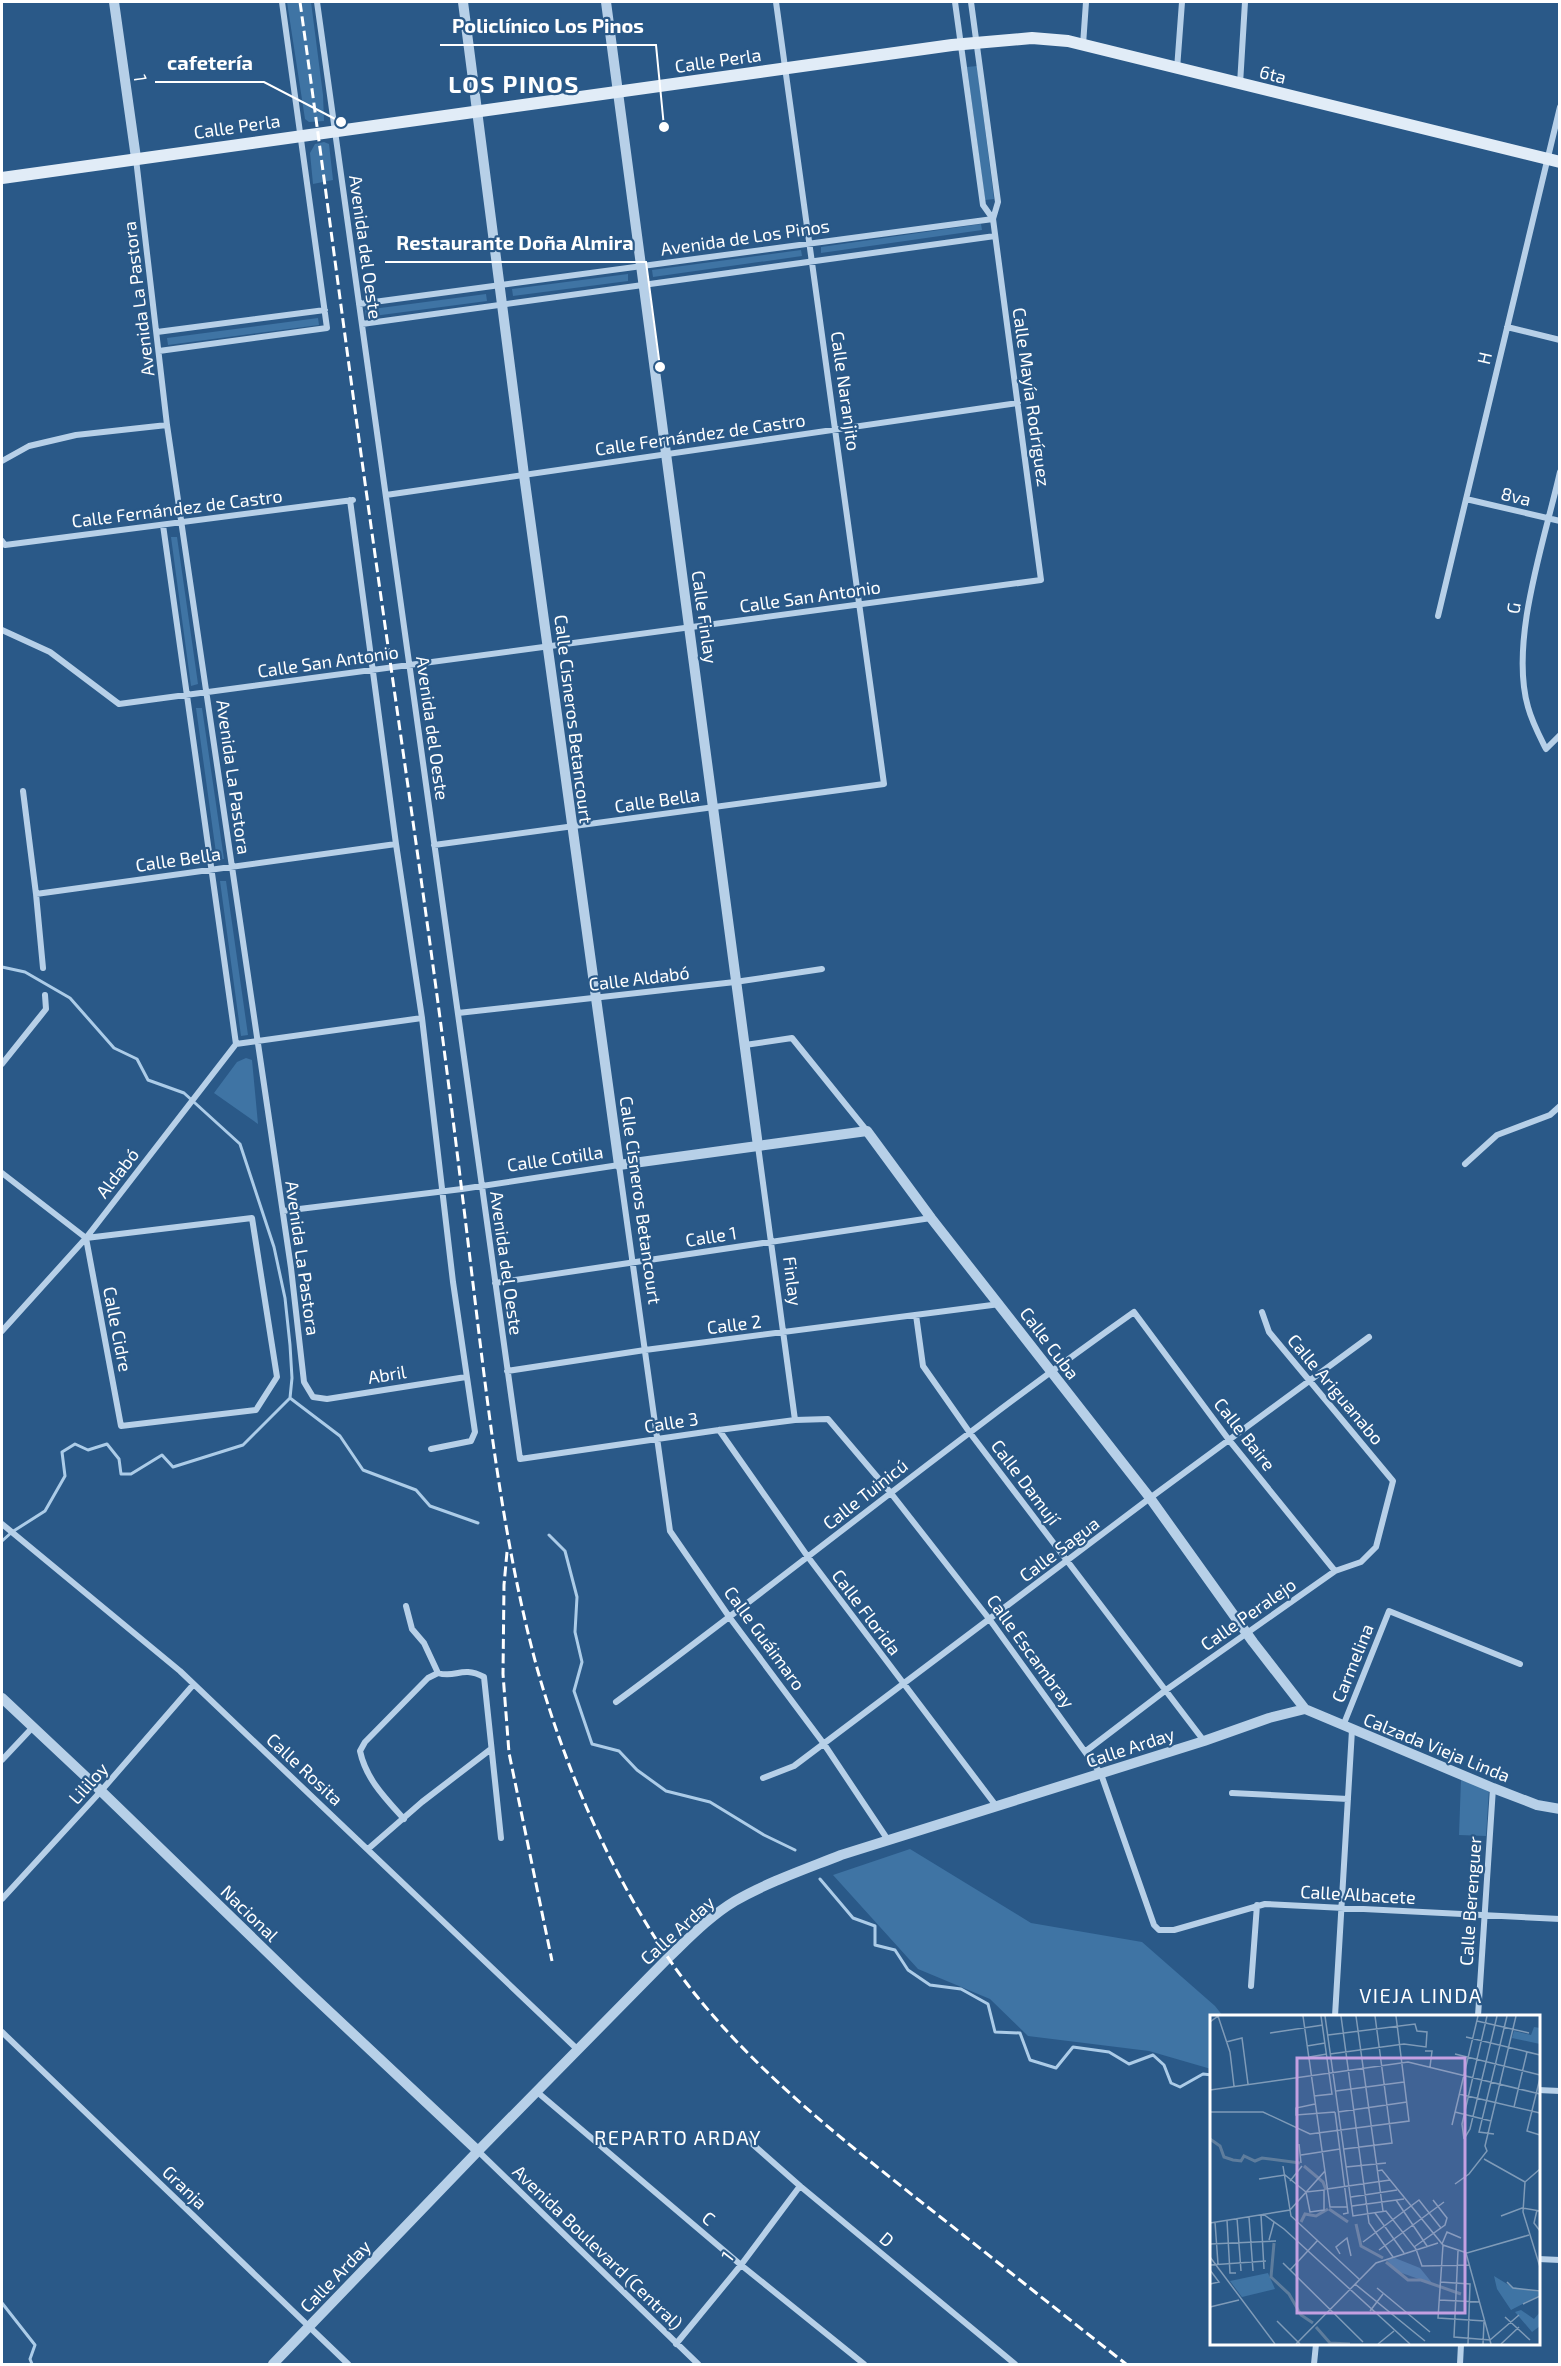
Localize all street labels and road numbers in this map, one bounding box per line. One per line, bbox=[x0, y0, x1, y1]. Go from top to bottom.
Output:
street label: Calle Perla bbox=[673, 43, 763, 77]
street label: 6ta bbox=[1257, 60, 1289, 88]
street label: 1 bbox=[130, 73, 152, 83]
street label: Calle Perla bbox=[192, 109, 282, 143]
street label: Avenida del Oeste bbox=[345, 174, 387, 320]
street label: Avenida de Los Pinos bbox=[659, 214, 831, 260]
street label: Avenida La Pastora bbox=[118, 220, 158, 378]
street label: Calle Mayía Rodríguez bbox=[1009, 306, 1055, 488]
street label: Calle Naranjito bbox=[827, 330, 865, 452]
street label: H bbox=[1472, 350, 1496, 366]
street label: Calle Fernández de Castro bbox=[593, 408, 807, 460]
street label: 8va bbox=[1499, 482, 1533, 510]
street label: Calle Fernández de Castro bbox=[70, 484, 284, 532]
street label: Calle Finlay bbox=[688, 569, 722, 665]
street label: Calle San Antonio bbox=[738, 575, 882, 617]
street label: G bbox=[1501, 601, 1525, 615]
street label: Calle Cisneros Betancourt bbox=[550, 613, 598, 825]
street label: Calle San Antonio bbox=[256, 640, 400, 682]
street label: Avenida del Oeste bbox=[412, 655, 454, 801]
street label: Avenida La Pastora bbox=[212, 698, 256, 856]
street label: Calle Bella bbox=[613, 783, 701, 817]
street label: Calle Bella bbox=[134, 842, 222, 876]
street label: Calle Aldabó bbox=[587, 961, 691, 995]
street label: Calle Cisneros Betancourt bbox=[615, 1094, 667, 1306]
street label: Calle Cotilla bbox=[505, 1140, 605, 1176]
street label: Aldabó bbox=[91, 1144, 143, 1202]
street label: Avenida La Pastora bbox=[281, 1179, 325, 1337]
street label: Avenida del Oeste bbox=[486, 1190, 528, 1336]
street label: Calle 1 bbox=[684, 1221, 738, 1251]
street label: Finlay bbox=[779, 1255, 807, 1307]
street label: Calle Cidre bbox=[99, 1285, 137, 1373]
street label: Calle Cuba bbox=[1016, 1302, 1084, 1384]
street label: Calle 2 bbox=[706, 1310, 762, 1338]
street label: Calle Ariguanabo bbox=[1283, 1329, 1389, 1449]
street label: Abril bbox=[366, 1360, 408, 1388]
street label: Calle Baire bbox=[1210, 1393, 1280, 1475]
street label: Calle 3 bbox=[642, 1407, 700, 1437]
street label: Calle Damují bbox=[987, 1435, 1066, 1530]
street label: Calle Tuinicú bbox=[818, 1454, 912, 1534]
street label: Calle Sagua bbox=[1015, 1512, 1103, 1586]
street label: Calle Florida bbox=[828, 1565, 906, 1659]
street label: Calle Peralejo bbox=[1196, 1573, 1300, 1655]
street label: Calle Guáimaro bbox=[720, 1582, 810, 1694]
street label: Calle Escambray bbox=[982, 1590, 1080, 1712]
street label: Carmelina bbox=[1326, 1620, 1378, 1706]
street label: Calzada Vieja Linda bbox=[1360, 1708, 1514, 1786]
street label: Calle Arday bbox=[1083, 1722, 1178, 1772]
street label: Calle Rosita bbox=[262, 1728, 348, 1810]
street label: Lililoy bbox=[64, 1757, 113, 1808]
street label: Calle Berenguer bbox=[1455, 1836, 1485, 1966]
street label: Nacional bbox=[217, 1880, 284, 1946]
street label: Calle Albacete bbox=[1300, 1880, 1416, 1908]
street label: Calle Arday bbox=[635, 1891, 719, 1969]
street label: Avenida Boulevard (Central) bbox=[508, 2160, 688, 2334]
street label: Granja bbox=[158, 2161, 212, 2213]
street label: C bbox=[698, 2206, 720, 2230]
street label: D bbox=[875, 2227, 899, 2251]
street label: Calle Arday bbox=[295, 2235, 375, 2317]
street label: 1 bbox=[716, 2246, 738, 2266]

